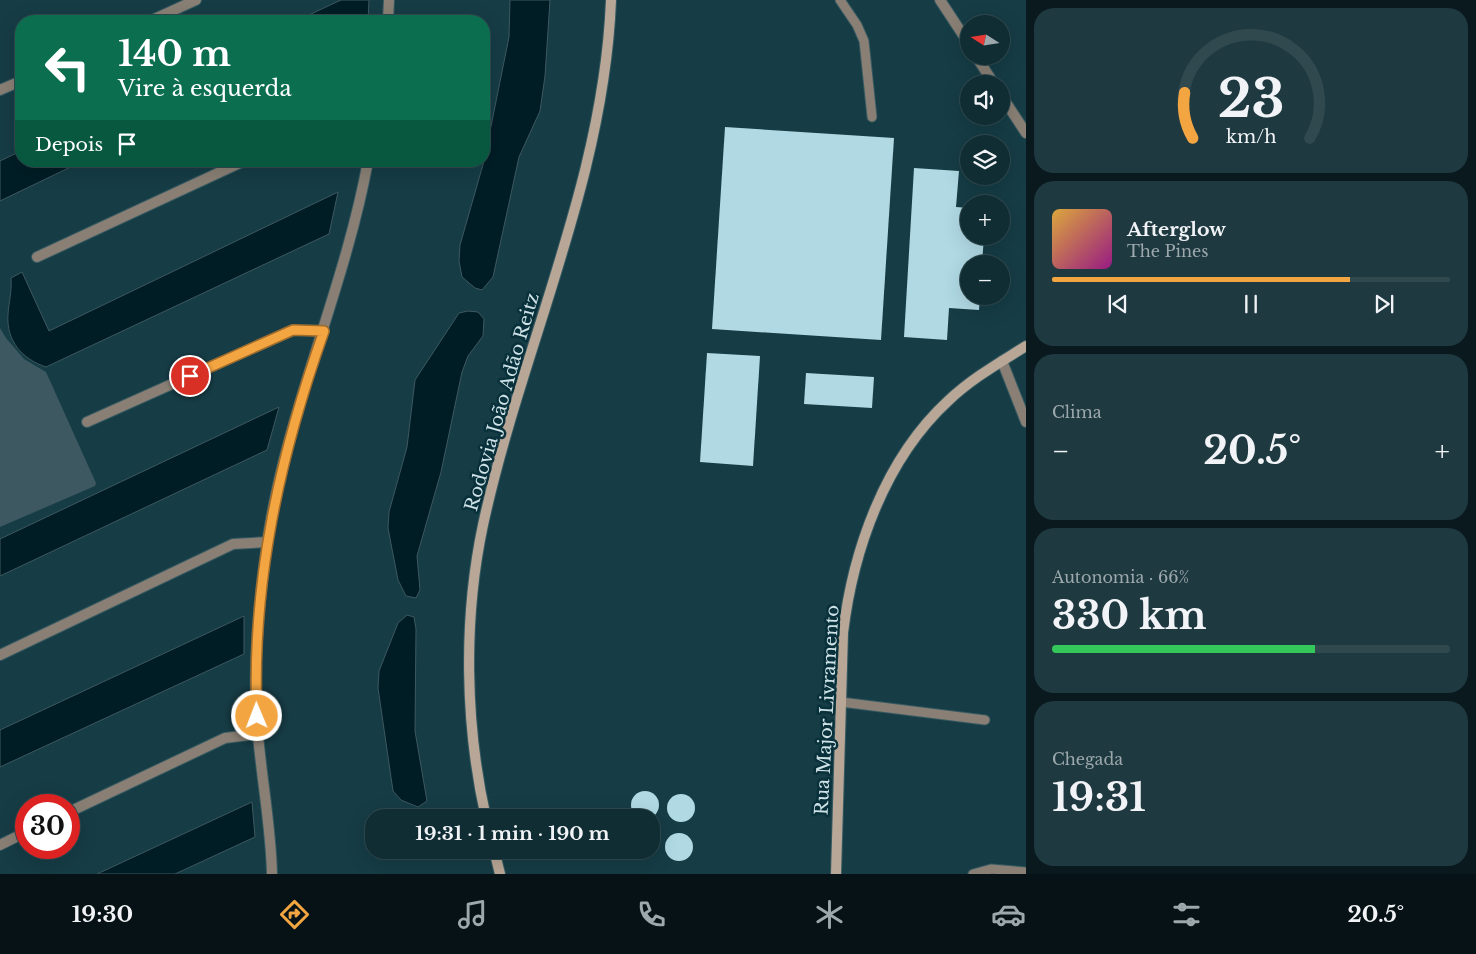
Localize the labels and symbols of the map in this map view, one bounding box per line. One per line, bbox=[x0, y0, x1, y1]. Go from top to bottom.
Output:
north arrow bbox=[960, 15, 1010, 65]
street label: Rodovia João Adão Reitz bbox=[460, 290, 544, 514]
pin bbox=[169, 355, 211, 397]
street label: Rua Major Livramento bbox=[811, 604, 843, 816]
position arrow bbox=[230, 689, 282, 741]
speed limit sign: 30 bbox=[15, 794, 80, 859]

